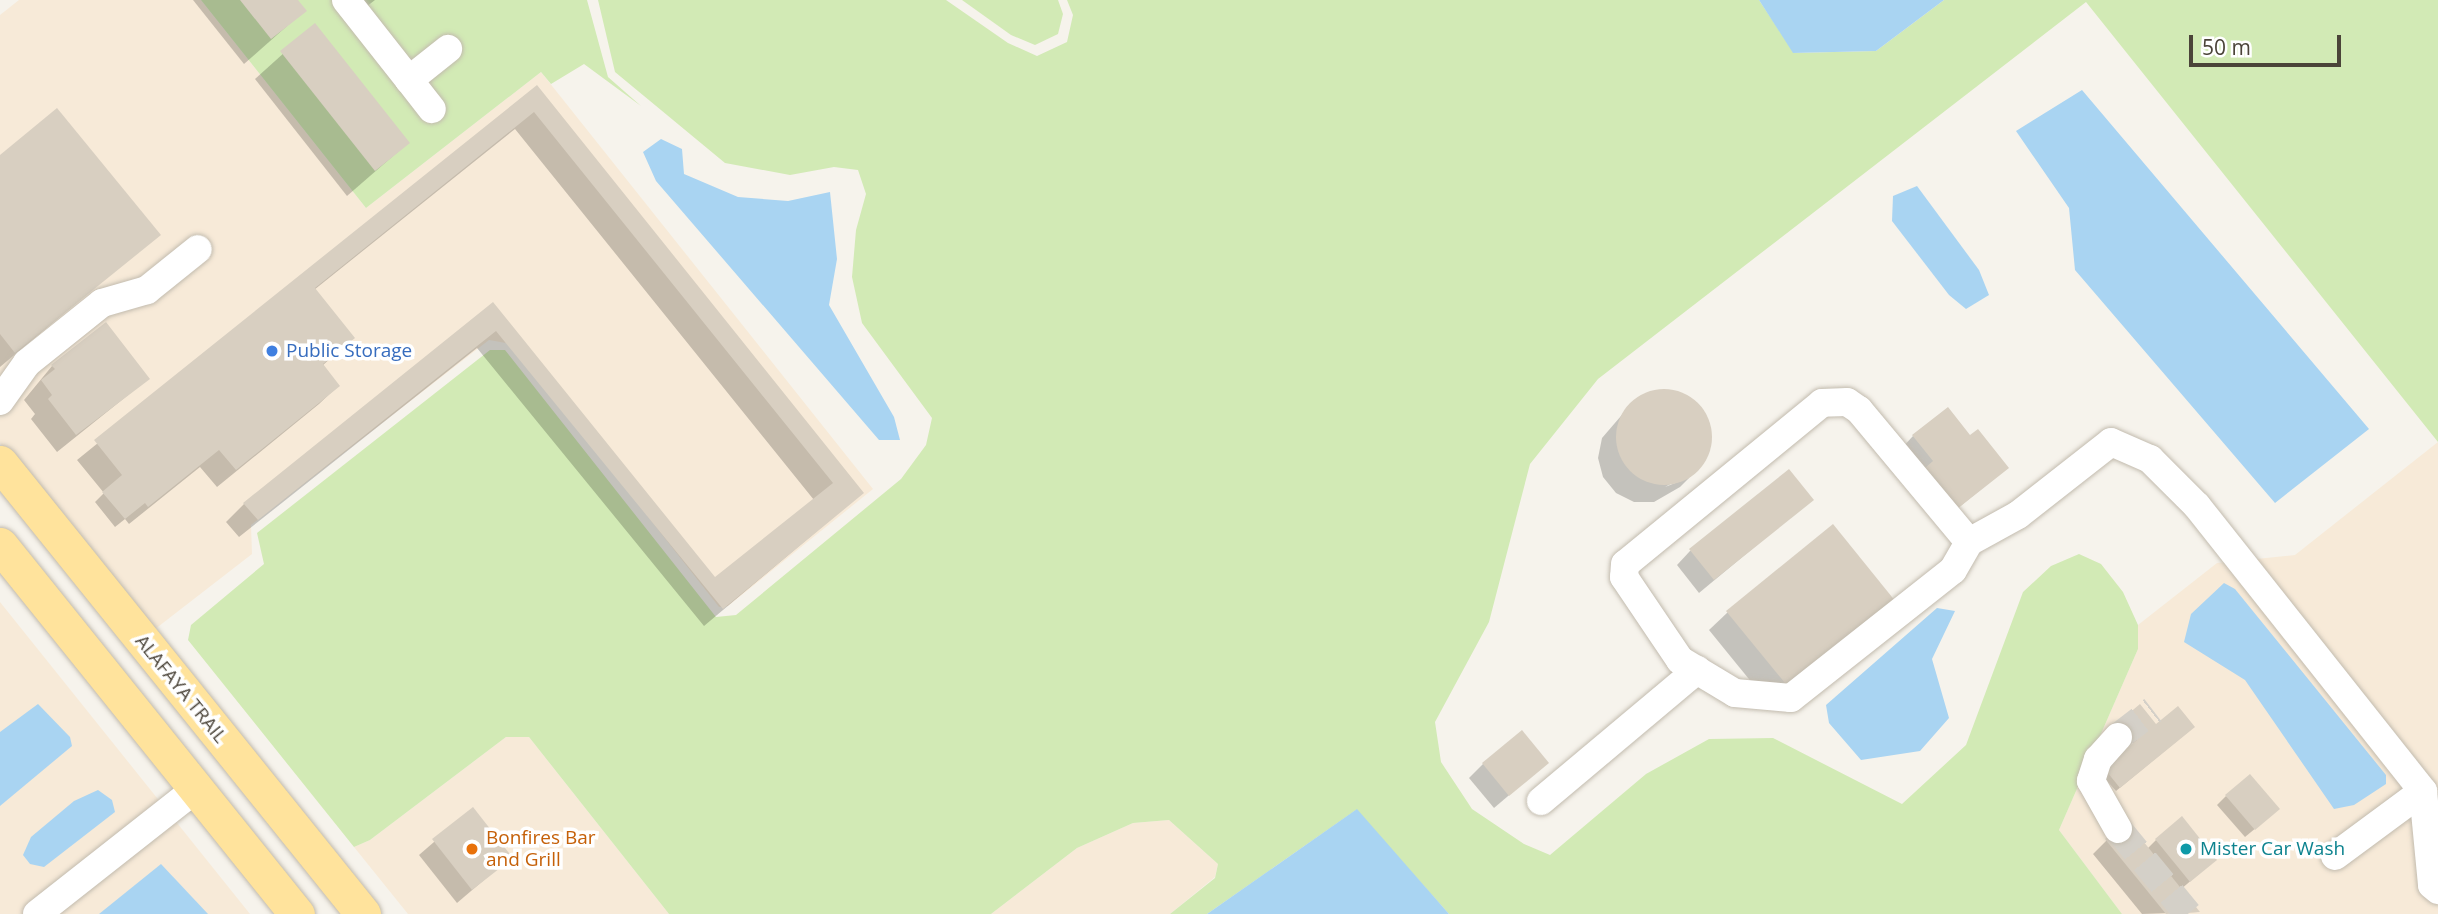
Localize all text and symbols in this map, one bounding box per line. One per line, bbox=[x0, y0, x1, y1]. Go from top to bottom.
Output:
scale bar bbox=[2193, 21, 2345, 65]
text: 50 m bbox=[2202, 33, 2251, 61]
place label: Public Storage bbox=[286, 340, 412, 362]
marker: Public Storage bbox=[264, 343, 280, 359]
street label: ALAFAYA TRAIL bbox=[130, 630, 232, 748]
place label: Bonfires Bar and Grill bbox=[486, 827, 596, 871]
place label: Mister Car Wash bbox=[2200, 838, 2345, 860]
marker: Bonfires Bar and Grill bbox=[464, 841, 480, 857]
marker: Mister Car Wash bbox=[2178, 841, 2194, 857]

